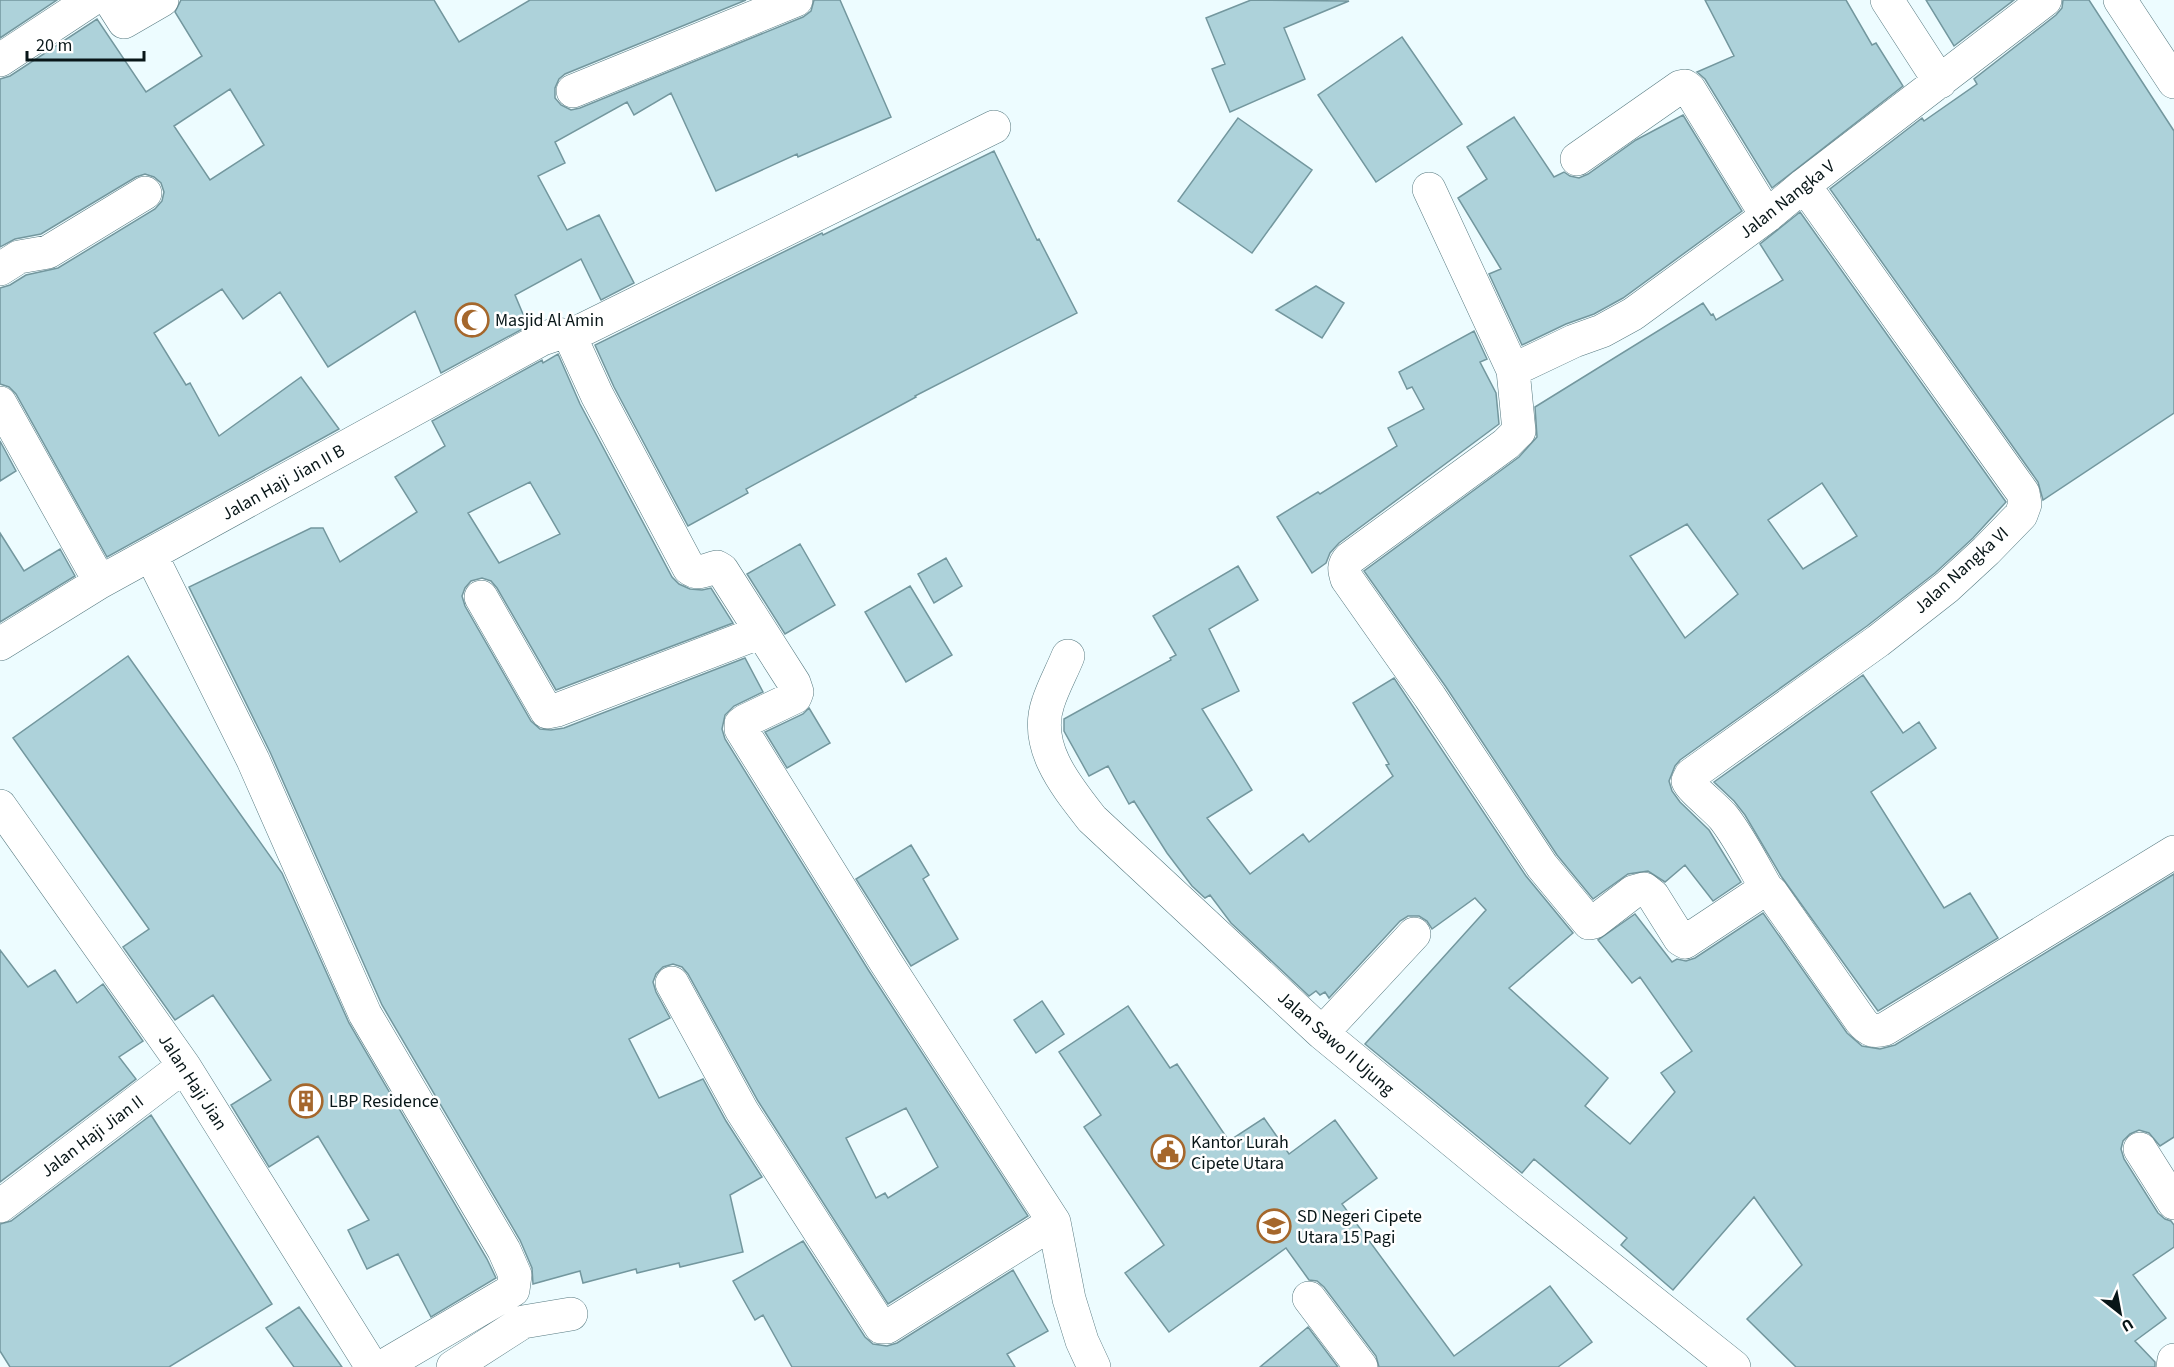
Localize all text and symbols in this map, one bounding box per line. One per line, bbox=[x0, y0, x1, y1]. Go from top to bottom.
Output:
scale bar bbox=[27, 24, 144, 62]
text: 20 m bbox=[36, 33, 72, 58]
street label: Jalan Nangka V bbox=[1734, 154, 1841, 245]
mosque icon: Masjid Al Amin bbox=[454, 302, 490, 338]
place label: Masjid Al Amin bbox=[495, 308, 604, 333]
street label: Jalan Haji Jian II B bbox=[217, 438, 349, 527]
street label: Jalan Nangka VI bbox=[1908, 521, 2014, 620]
street label: Jalan Sawo II Ujung bbox=[1272, 986, 1400, 1101]
street label: Jalan Haji Jian bbox=[152, 1029, 233, 1135]
building icon: LBP Residence bbox=[288, 1083, 324, 1119]
street label: Jalan Haji Jian II bbox=[36, 1089, 149, 1183]
place label: LBP Residence bbox=[329, 1089, 439, 1114]
place label: Kantor Lurah Cipete Utara bbox=[1191, 1130, 1289, 1176]
public building icon: Kantor Lurah Cipete Utara bbox=[1150, 1134, 1186, 1170]
place label: SD Negeri Cipete Utara 15 Pagi bbox=[1297, 1204, 1422, 1250]
school or university icon: SD Negeri Cipete Utara 15 Pagi bbox=[1256, 1208, 1292, 1244]
north arrow bbox=[2090, 1283, 2150, 1343]
text: U bbox=[2117, 1313, 2137, 1337]

